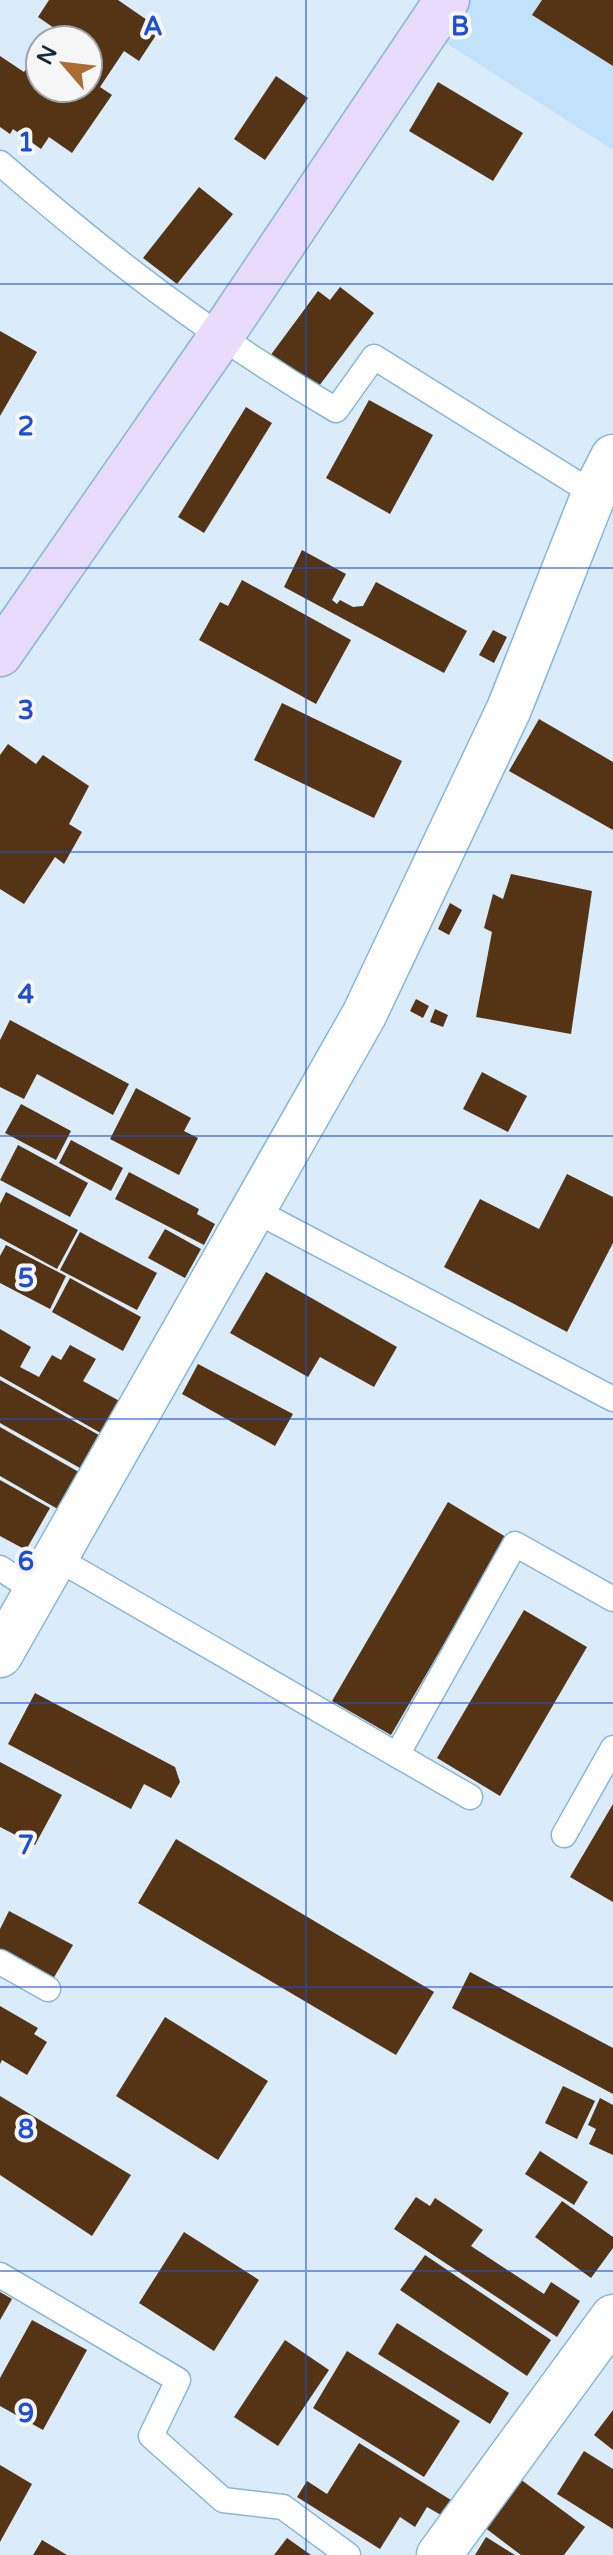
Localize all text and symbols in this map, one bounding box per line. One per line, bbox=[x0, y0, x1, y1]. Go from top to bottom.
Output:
text: A bbox=[143, 11, 163, 42]
text: B bbox=[451, 11, 469, 42]
north arrow bbox=[24, 24, 104, 104]
text: N bbox=[32, 41, 63, 69]
text: 1 bbox=[18, 127, 34, 158]
text: 2 bbox=[18, 411, 34, 442]
text: 3 bbox=[18, 695, 34, 726]
text: 4 bbox=[18, 979, 34, 1010]
text: 5 bbox=[18, 1263, 34, 1294]
text: 6 bbox=[18, 1546, 34, 1577]
text: 7 bbox=[18, 1830, 34, 1861]
text: 8 bbox=[18, 2114, 34, 2145]
text: 9 bbox=[18, 2398, 34, 2429]

